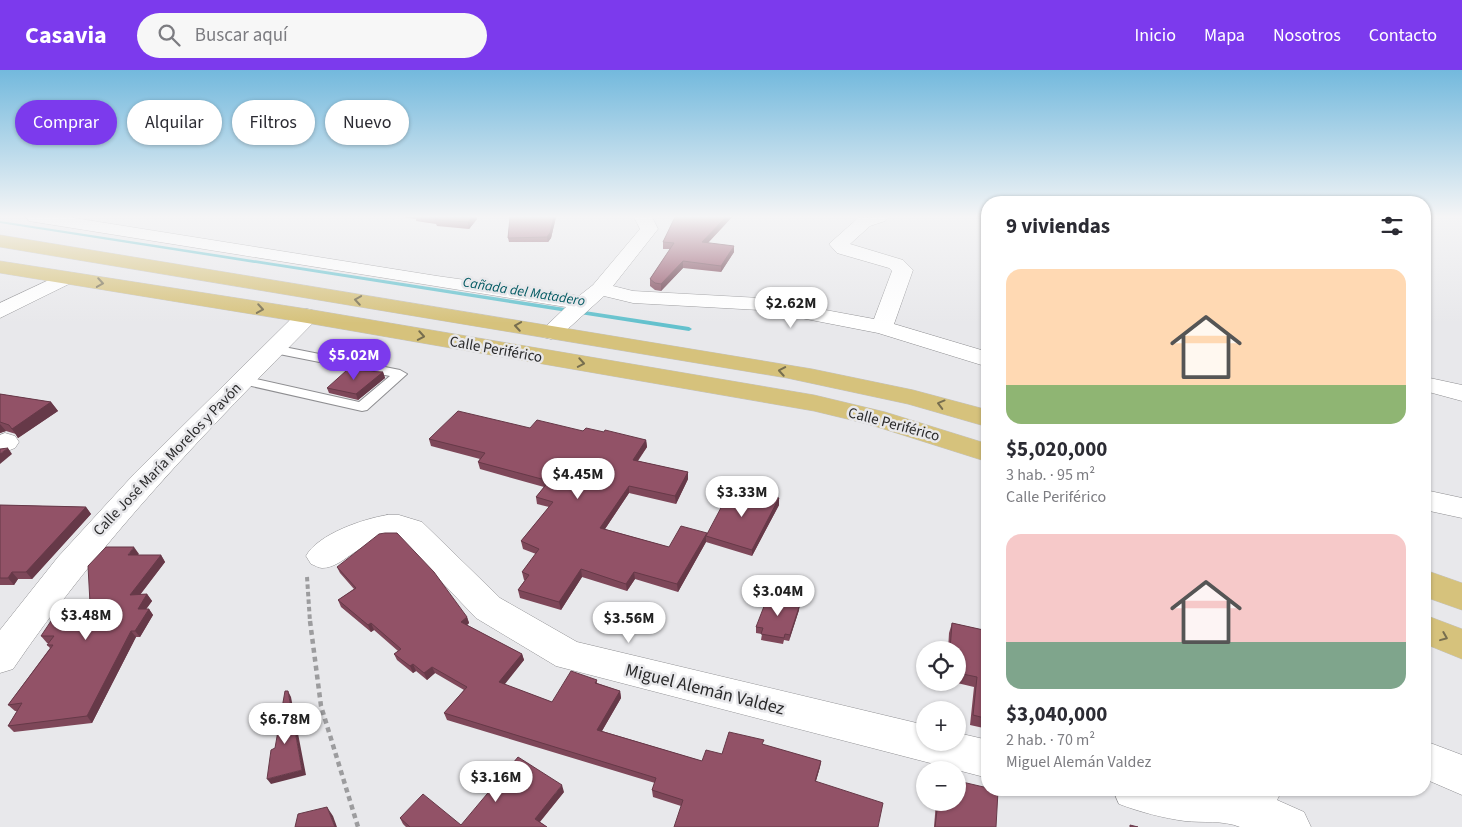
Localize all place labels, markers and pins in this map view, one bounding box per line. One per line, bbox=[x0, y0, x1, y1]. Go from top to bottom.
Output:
pin: $2.62M bbox=[750, 286, 832, 329]
pin: $5.02M bbox=[313, 338, 395, 381]
pin: $4.45M bbox=[537, 458, 619, 500]
pin: $3.33M bbox=[701, 476, 783, 518]
pin: $3.04M bbox=[737, 574, 819, 617]
pin: $3.48M bbox=[45, 598, 127, 641]
pin: $3.56M bbox=[588, 602, 670, 644]
pin: $6.78M bbox=[244, 702, 326, 745]
pin: $3.16M bbox=[455, 760, 537, 803]

